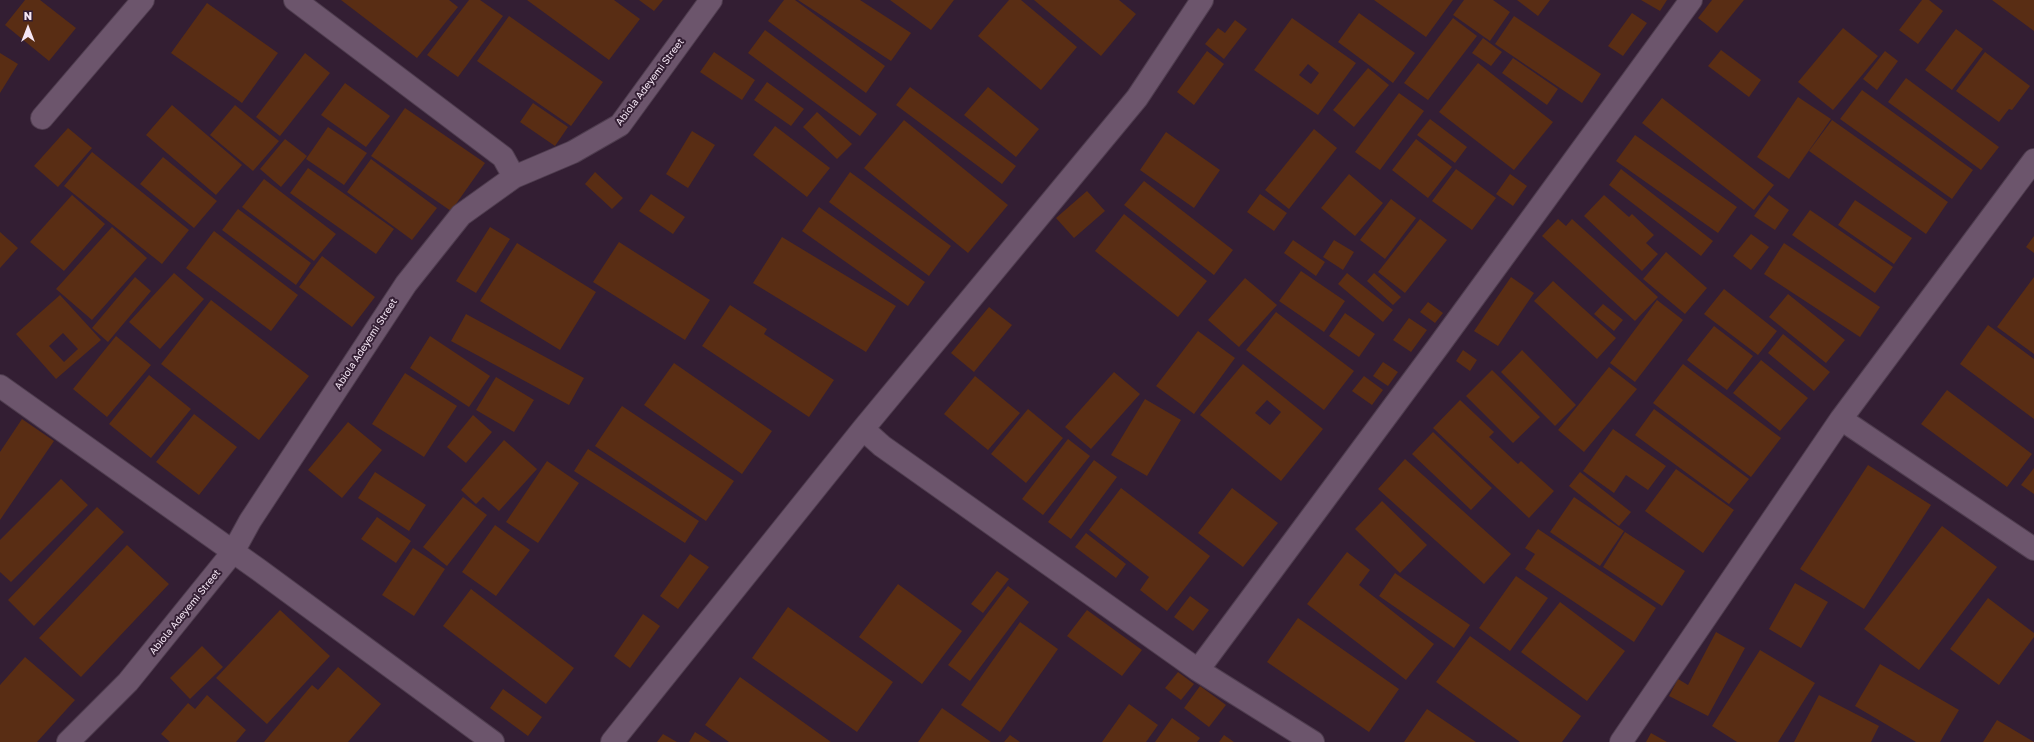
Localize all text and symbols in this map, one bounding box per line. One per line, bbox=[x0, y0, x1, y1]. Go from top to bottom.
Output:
north arrow bbox=[8, 8, 48, 48]
text: N bbox=[24, 9, 32, 22]
street label: Abiola Adeyemi Street bbox=[613, 36, 687, 128]
street label: Abiola Adeyemi Street bbox=[332, 296, 400, 392]
street label: Abiola Adeyemi Street bbox=[147, 567, 223, 657]

